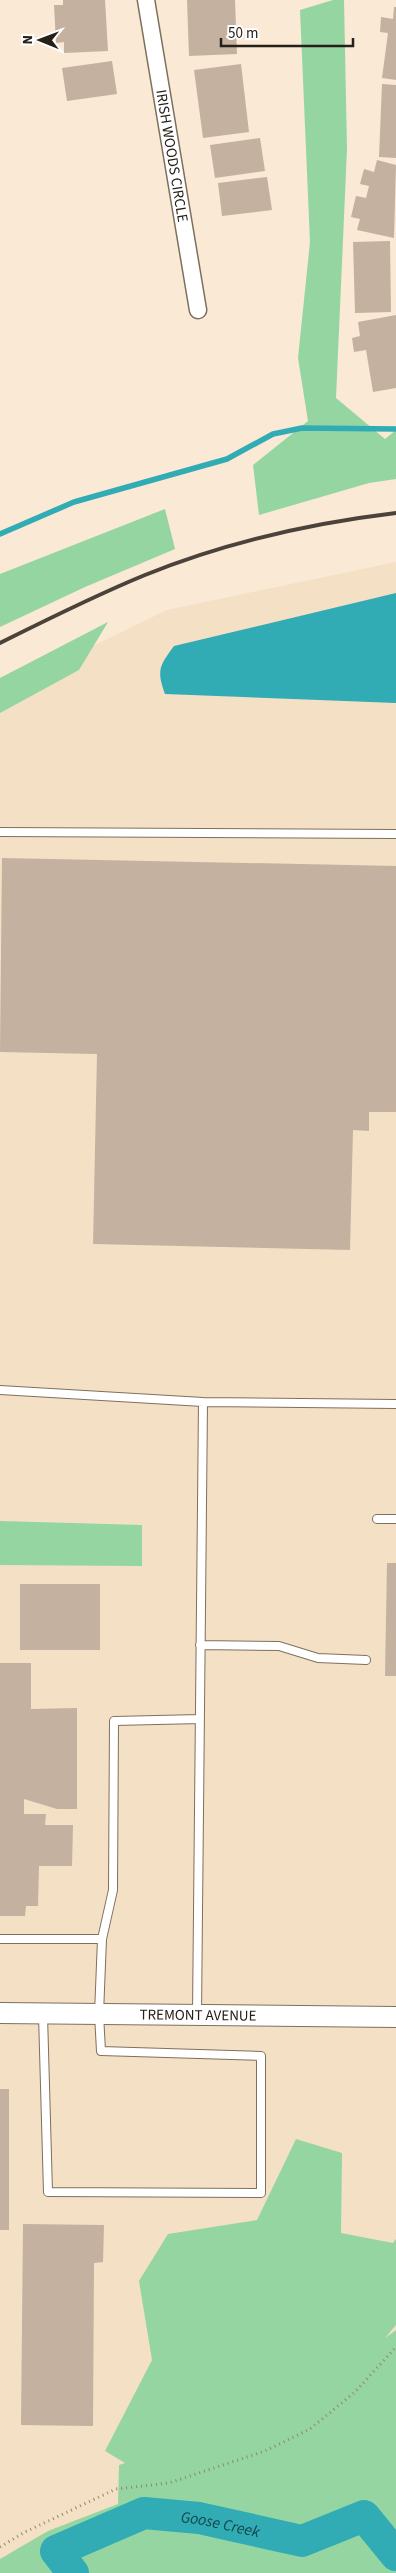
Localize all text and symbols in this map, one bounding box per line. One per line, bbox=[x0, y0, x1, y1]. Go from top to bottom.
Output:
north arrow bbox=[15, 15, 65, 65]
scale bar bbox=[221, 15, 354, 47]
text: 50 m bbox=[228, 23, 258, 44]
text: N bbox=[18, 35, 38, 45]
street label: IRISH WOODS CIRCLE bbox=[150, 88, 193, 224]
street label: TREMONT AVENUE bbox=[139, 2004, 257, 2027]
water label: Goose Creek bbox=[180, 2506, 262, 2543]

